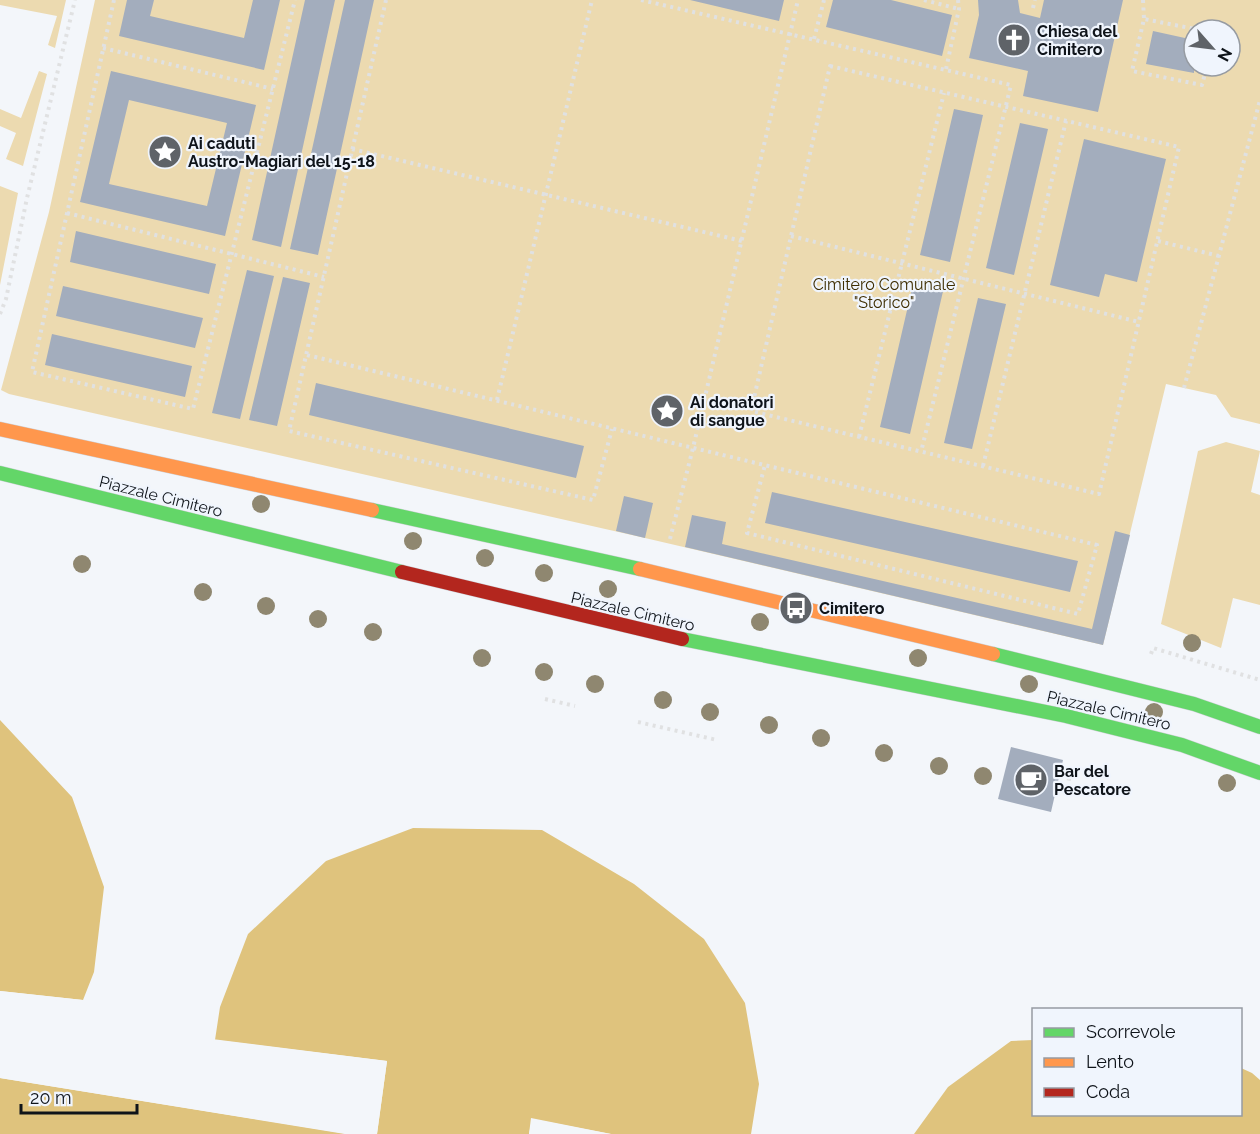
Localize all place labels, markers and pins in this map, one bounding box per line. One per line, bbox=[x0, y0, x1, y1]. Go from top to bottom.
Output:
church icon: Chiesa del Cimitero bbox=[996, 22, 1032, 58]
place label: Chiesa del Cimitero bbox=[1037, 22, 1118, 59]
place icon: Ai caduti Austro-Magiari del 15-18 bbox=[147, 134, 183, 170]
place label: Ai caduti Austro-Magiari del 15-18 bbox=[188, 134, 375, 171]
place icon: Ai donatori di sangue bbox=[649, 393, 685, 429]
place label: Ai donatori di sangue bbox=[690, 393, 773, 430]
bus stop icon: Cimitero bbox=[778, 590, 814, 626]
place label: Cimitero bbox=[819, 599, 885, 618]
cafe icon: Bar del Pescatore bbox=[1013, 762, 1049, 798]
place label: Bar del Pescatore bbox=[1054, 762, 1131, 799]

